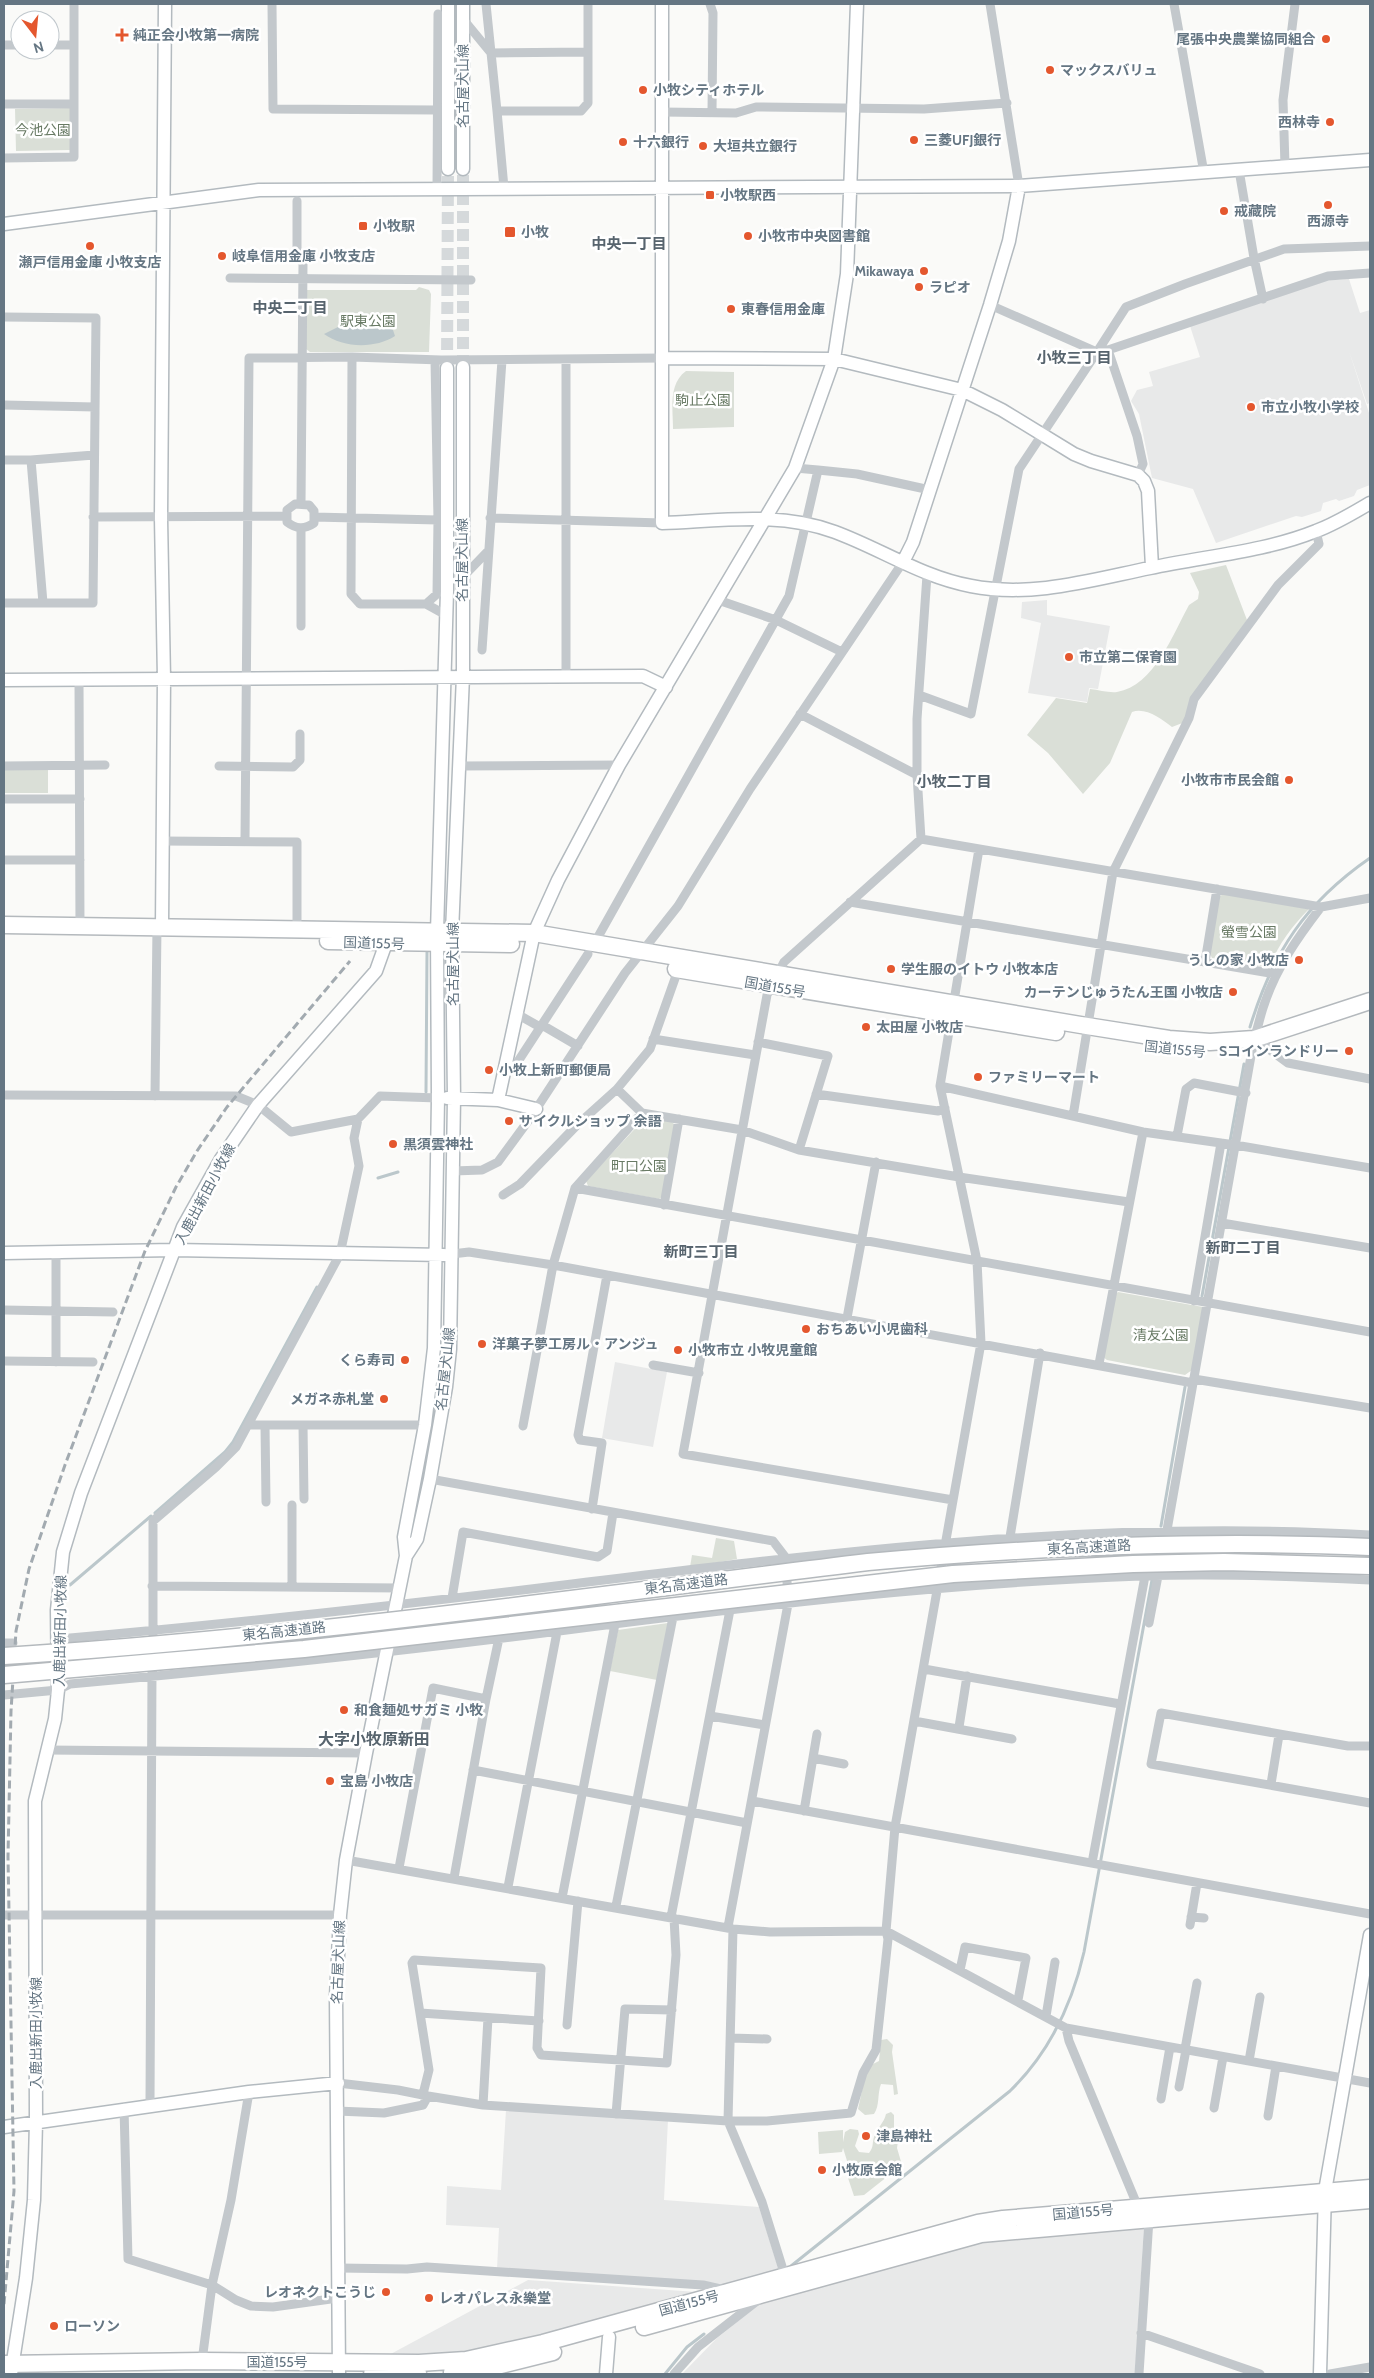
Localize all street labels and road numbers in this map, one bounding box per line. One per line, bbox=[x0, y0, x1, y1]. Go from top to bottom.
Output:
street label: 名古屋犬山線 bbox=[454, 44, 472, 128]
street label: 名古屋犬山線 bbox=[453, 518, 471, 602]
street label: 名古屋犬山線 bbox=[444, 922, 462, 1006]
street label: 国道155号 bbox=[343, 933, 405, 953]
street label: 国道155号 bbox=[743, 973, 807, 1001]
street label: 国道155号 bbox=[1143, 1037, 1207, 1061]
street label: 入鹿出新田小牧線 bbox=[171, 1140, 239, 1248]
street label: 名古屋犬山線 bbox=[432, 1326, 458, 1412]
street label: 東名高速道路 bbox=[1047, 1536, 1131, 1558]
street label: 東名高速道路 bbox=[643, 1570, 729, 1598]
street label: 入鹿出新田小牧線 bbox=[50, 1575, 70, 1687]
street label: 東名高速道路 bbox=[241, 1618, 327, 1644]
street label: 名古屋犬山線 bbox=[328, 1920, 348, 2004]
street label: 入鹿出新田小牧線 bbox=[27, 1977, 45, 2089]
street label: 国道155号 bbox=[1051, 2200, 1115, 2224]
street label: 国道155号 bbox=[657, 2286, 721, 2320]
street label: 国道155号 bbox=[246, 2353, 308, 2371]

